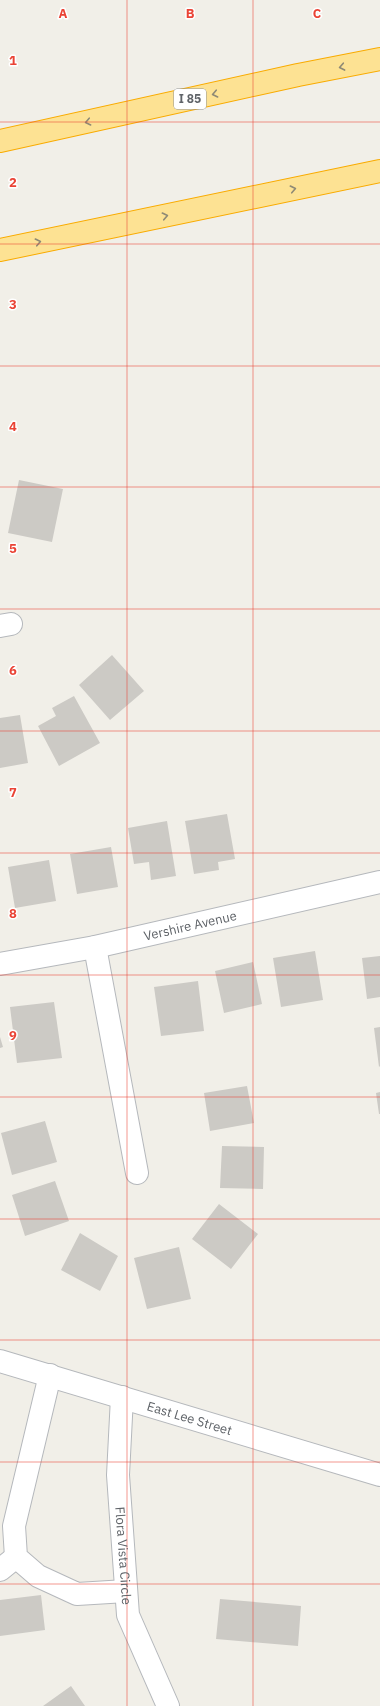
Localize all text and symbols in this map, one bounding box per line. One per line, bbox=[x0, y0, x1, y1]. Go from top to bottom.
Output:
text: A bbox=[59, 5, 68, 22]
text: B bbox=[186, 5, 195, 22]
text: C bbox=[313, 5, 322, 22]
text: 1 bbox=[9, 52, 17, 69]
one-way arrow bbox=[339, 62, 345, 70]
road number: I 85 bbox=[174, 89, 206, 109]
one-way arrow bbox=[211, 89, 218, 97]
one-way arrow bbox=[84, 117, 91, 125]
text: 2 bbox=[9, 174, 17, 191]
one-way arrow bbox=[290, 186, 296, 194]
one-way arrow bbox=[162, 212, 169, 220]
one-way arrow bbox=[35, 238, 41, 247]
text: 3 bbox=[9, 296, 17, 313]
text: 4 bbox=[9, 418, 17, 435]
text: 5 bbox=[9, 540, 17, 557]
text: 6 bbox=[9, 662, 17, 679]
text: 7 bbox=[9, 784, 17, 801]
text: 8 bbox=[9, 905, 17, 922]
street label: Vershire Avenue bbox=[142, 907, 238, 945]
text: 9 bbox=[9, 1027, 17, 1044]
street label: East Lee Street bbox=[145, 1398, 234, 1439]
street label: Flora Vista Circle bbox=[111, 1506, 135, 1605]

